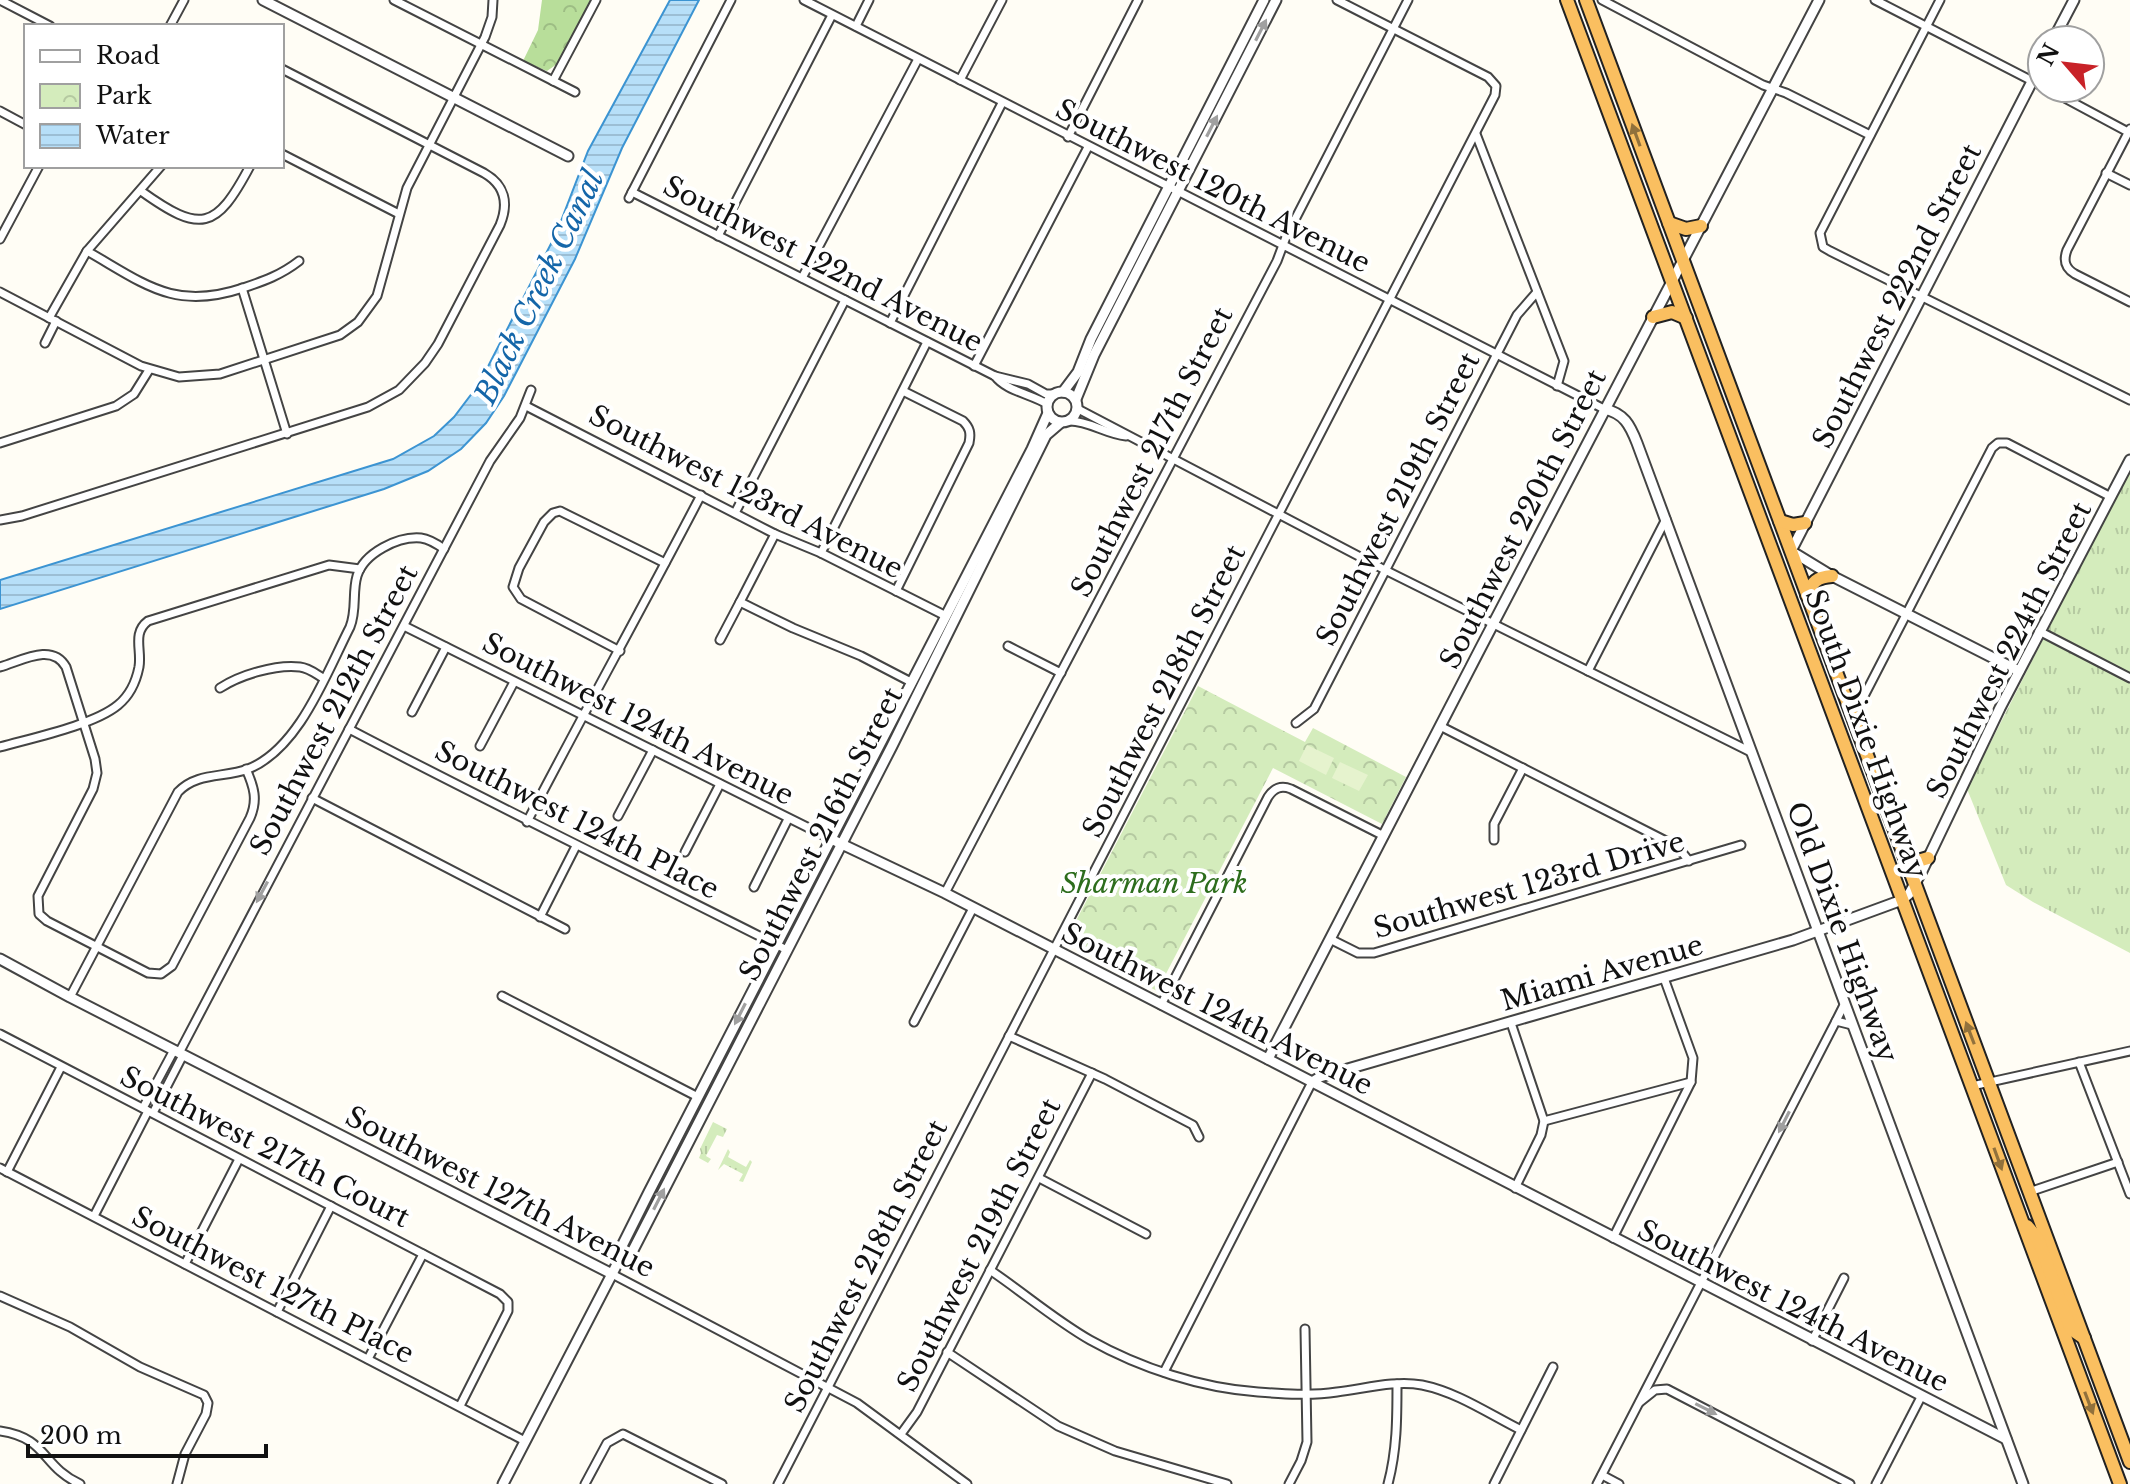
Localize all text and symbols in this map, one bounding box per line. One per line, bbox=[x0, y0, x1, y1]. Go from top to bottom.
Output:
one-way arrow bbox=[1255, 19, 1268, 42]
legend bbox=[24, 24, 284, 168]
north arrow bbox=[2026, 24, 2106, 104]
text: N bbox=[2032, 39, 2066, 70]
text: Road bbox=[96, 41, 160, 70]
text: Park bbox=[96, 81, 152, 110]
street label: Southwest 120th Avenue bbox=[1050, 91, 1376, 281]
one-way arrow bbox=[1205, 115, 1219, 138]
text: Water bbox=[95, 121, 170, 150]
one-way arrow bbox=[1629, 123, 1642, 147]
street label: Southwest 222nd Street bbox=[1805, 137, 1989, 454]
water label: Black Creek Canal bbox=[466, 164, 612, 411]
street label: Southwest 122nd Avenue bbox=[657, 168, 989, 360]
street label: Southwest 217th Street bbox=[1064, 301, 1241, 603]
street label: Southwest 219th Street bbox=[1309, 346, 1488, 652]
street label: Southwest 220th Street bbox=[1432, 363, 1614, 675]
street label: Southwest 123rd Avenue bbox=[583, 397, 909, 587]
street label: Southwest 224th Street bbox=[1919, 495, 2099, 804]
street label: Southwest 218th Street bbox=[1075, 538, 1253, 843]
street label: Southwest 212th Street bbox=[242, 558, 426, 861]
street label: South Dixie Highway bbox=[1797, 585, 1935, 884]
street label: Southwest 124th Avenue bbox=[476, 625, 800, 813]
street label: Southwest 216th Street bbox=[732, 681, 911, 987]
street label: Southwest 124th Place bbox=[429, 733, 725, 907]
street label: Old Dixie Highway bbox=[1779, 797, 1905, 1067]
street label: Southwest 123rd Drive bbox=[1369, 824, 1689, 946]
park label: Sharman Park bbox=[1060, 866, 1248, 901]
one-way arrow bbox=[256, 881, 269, 904]
street label: Southwest 124th Avenue bbox=[1055, 915, 1379, 1103]
street label: Miami Avenue bbox=[1497, 927, 1707, 1019]
one-way arrow bbox=[734, 1003, 748, 1025]
one-way arrow bbox=[1963, 1021, 1976, 1045]
street label: Southwest 217th Court bbox=[114, 1059, 416, 1235]
street label: Southwest 219th Street bbox=[890, 1092, 1069, 1398]
street label: Southwest 127th Avenue bbox=[340, 1099, 660, 1285]
one-way arrow bbox=[1778, 1111, 1791, 1134]
street label: Southwest 218th Street bbox=[777, 1113, 955, 1418]
one-way arrow bbox=[1993, 1147, 2005, 1171]
one-way arrow bbox=[653, 1187, 666, 1210]
street label: Southwest 127th Place bbox=[126, 1199, 420, 1371]
street label: Southwest 124th Avenue bbox=[1631, 1212, 1955, 1400]
one-way arrow bbox=[2084, 1391, 2096, 1415]
one-way arrow bbox=[1694, 1402, 1717, 1415]
scale bar bbox=[28, 1408, 266, 1458]
text: 200 m bbox=[40, 1421, 122, 1450]

